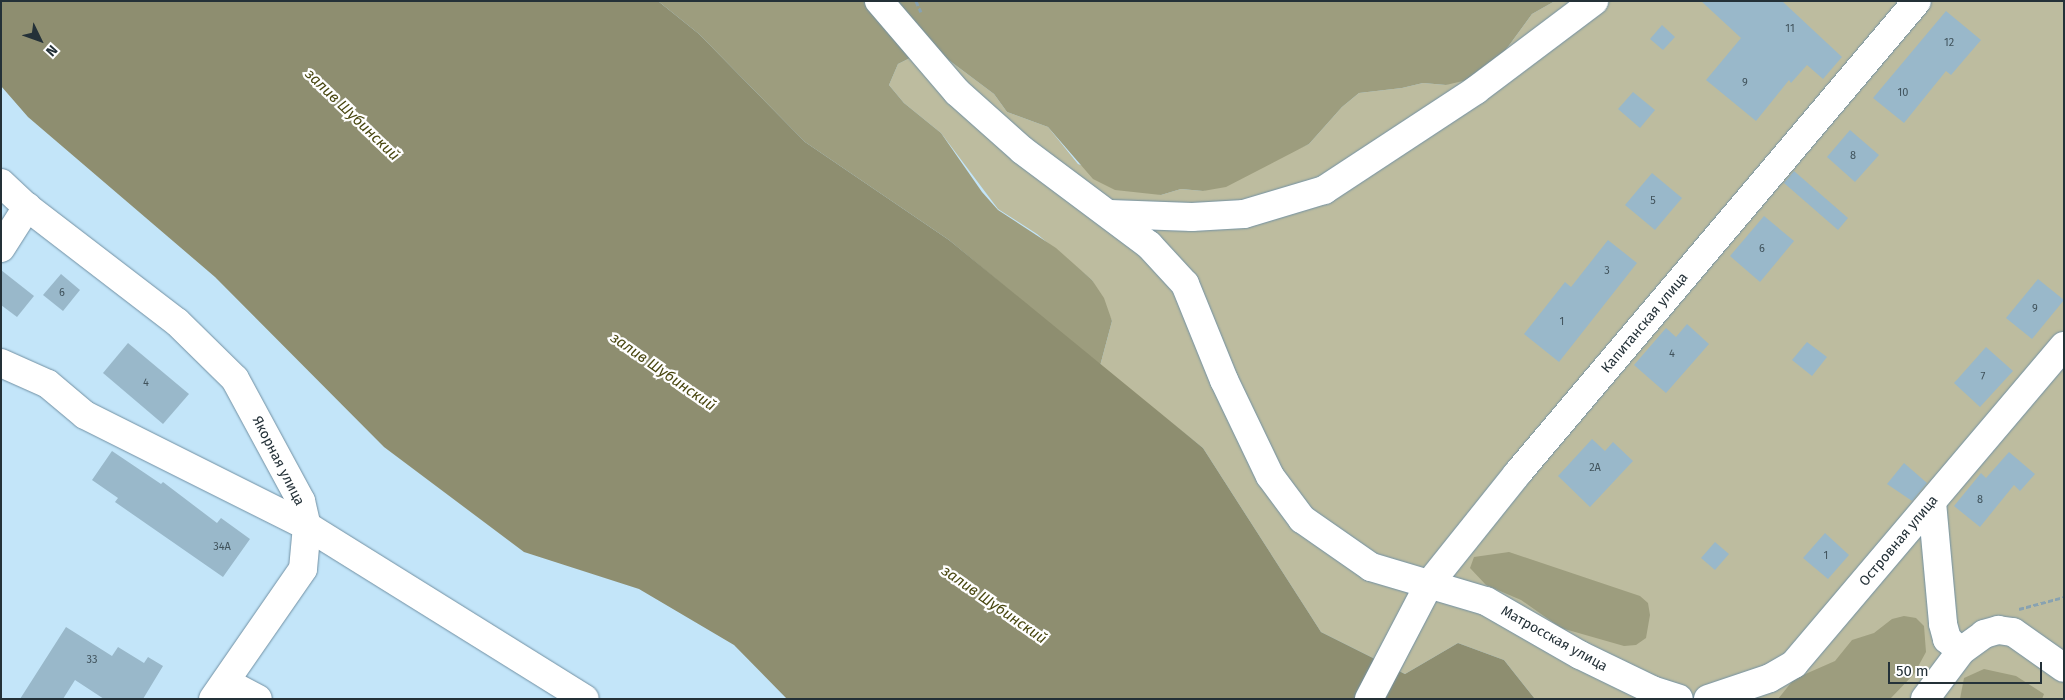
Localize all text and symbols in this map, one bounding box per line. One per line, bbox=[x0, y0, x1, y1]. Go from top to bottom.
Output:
north arrow bbox=[15, 15, 65, 65]
house number: 11 bbox=[1785, 22, 1795, 36]
house number: 12 bbox=[1944, 36, 1954, 50]
text: N bbox=[42, 41, 61, 60]
water label: залив Шубинский bbox=[301, 65, 403, 165]
house number: 9 bbox=[1742, 76, 1748, 90]
house number: 10 bbox=[1898, 86, 1908, 100]
house number: 8 bbox=[1850, 149, 1856, 163]
house number: 5 bbox=[1650, 194, 1656, 208]
house number: 6 bbox=[1759, 242, 1765, 256]
house number: 3 bbox=[1604, 264, 1610, 278]
street label: Капитанская улица bbox=[1598, 269, 1692, 377]
house number: 6 bbox=[59, 286, 65, 300]
house number: 9 bbox=[2032, 302, 2038, 316]
house number: 1 bbox=[1560, 315, 1564, 329]
water label: залив Шубинский bbox=[607, 329, 719, 415]
house number: 4 bbox=[1669, 347, 1675, 361]
house number: 7 bbox=[1981, 370, 1985, 384]
house number: 4 bbox=[143, 376, 149, 390]
street label: Якорная улица bbox=[248, 413, 308, 509]
house number: 2А bbox=[1589, 461, 1601, 475]
street label: Островная улица bbox=[1856, 492, 1942, 590]
house number: 8 bbox=[1977, 493, 1983, 507]
house number: 34А bbox=[213, 540, 231, 554]
house number: 1 bbox=[1824, 549, 1828, 563]
water label: залив Шубинский bbox=[938, 562, 1050, 648]
street label: Матросская улица bbox=[1498, 603, 1610, 675]
scale bar bbox=[1890, 652, 2044, 684]
house number: 33 bbox=[87, 653, 97, 667]
text: 50 m bbox=[1896, 662, 1929, 680]

